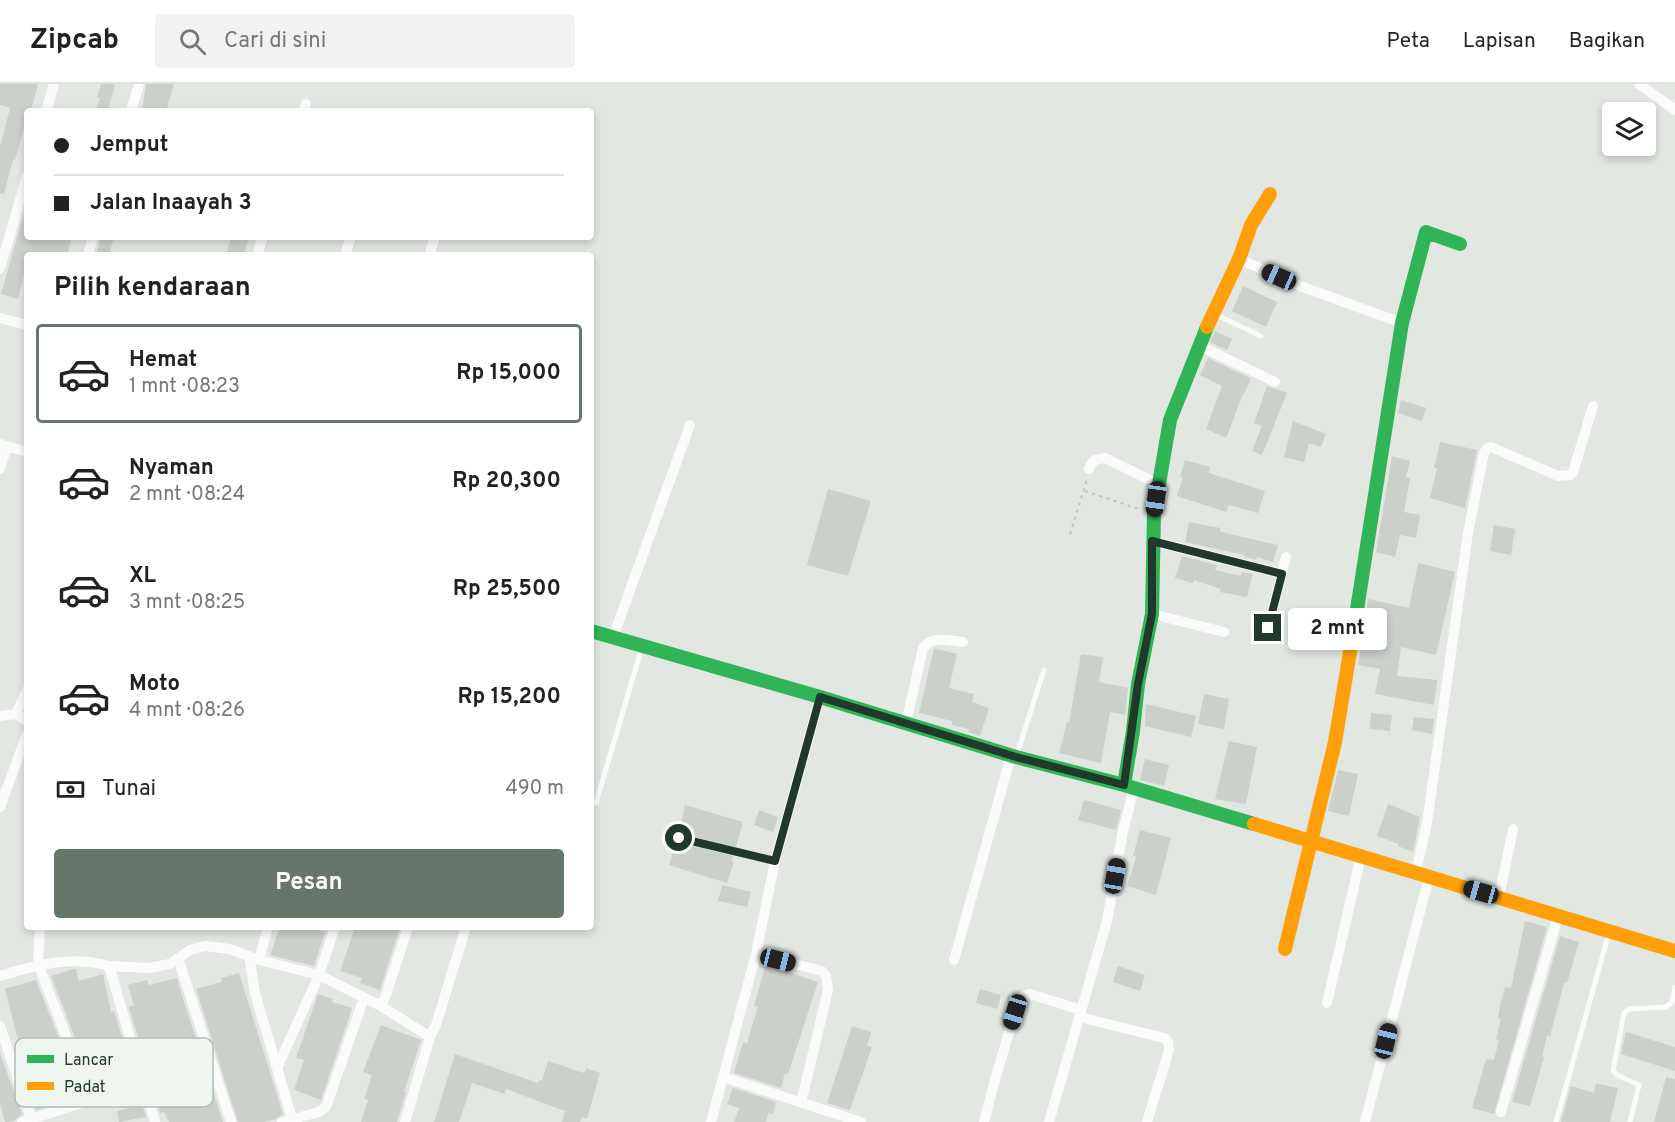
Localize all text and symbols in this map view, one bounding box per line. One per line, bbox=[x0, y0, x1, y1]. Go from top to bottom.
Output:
search box bbox=[155, 14, 575, 68]
text: Zipcab bbox=[30, 23, 119, 59]
icon: search bbox=[176, 25, 209, 58]
text: Cari di sini bbox=[224, 28, 326, 55]
text: Peta bbox=[1387, 28, 1430, 55]
text: Lapisan bbox=[1463, 28, 1536, 55]
text: Bagikan bbox=[1569, 28, 1645, 55]
map controls bbox=[1602, 102, 1656, 156]
button: layers bbox=[1602, 102, 1656, 156]
text: Jemput bbox=[90, 132, 168, 159]
text: Jalan Inaayah 3 bbox=[90, 190, 252, 217]
car bbox=[1259, 261, 1299, 293]
text: Pilih kendaraan bbox=[54, 271, 251, 305]
icon: car bbox=[57, 347, 111, 401]
text: Hemat bbox=[129, 347, 197, 374]
text: Rp 15,000 bbox=[456, 360, 561, 387]
text: 1 mnt · 08:23 bbox=[129, 374, 240, 400]
icon: car bbox=[57, 455, 111, 509]
text: Nyaman bbox=[129, 455, 214, 482]
text: Rp 20,300 bbox=[452, 468, 561, 495]
car bbox=[1145, 480, 1167, 518]
text: 2 mnt · 08:24 bbox=[129, 482, 245, 508]
icon: car bbox=[57, 563, 111, 617]
text: XL bbox=[129, 563, 156, 590]
text: Rp 25,500 bbox=[453, 576, 561, 603]
text: 3 mnt · 08:25 bbox=[129, 590, 245, 616]
callout: 2 mnt bbox=[1289, 607, 1388, 649]
route end bbox=[1254, 614, 1281, 641]
text: 2 mnt bbox=[1310, 616, 1365, 642]
icon: car bbox=[57, 671, 111, 725]
text: Moto bbox=[129, 671, 180, 698]
text: Rp 15,200 bbox=[457, 684, 561, 711]
text: 4 mnt · 08:26 bbox=[129, 698, 245, 724]
icon: cash bbox=[54, 773, 87, 806]
text: Tunai bbox=[102, 776, 156, 803]
text: 490 m bbox=[506, 776, 564, 802]
route start bbox=[665, 824, 692, 851]
button: Pesan bbox=[54, 849, 564, 918]
car bbox=[1103, 857, 1127, 895]
car bbox=[1461, 878, 1501, 906]
car bbox=[758, 947, 798, 973]
car bbox=[1001, 992, 1029, 1032]
car bbox=[1373, 1021, 1399, 1061]
legend bbox=[15, 1038, 213, 1107]
text: Lancar bbox=[64, 1051, 114, 1071]
text: Padat bbox=[64, 1078, 106, 1098]

